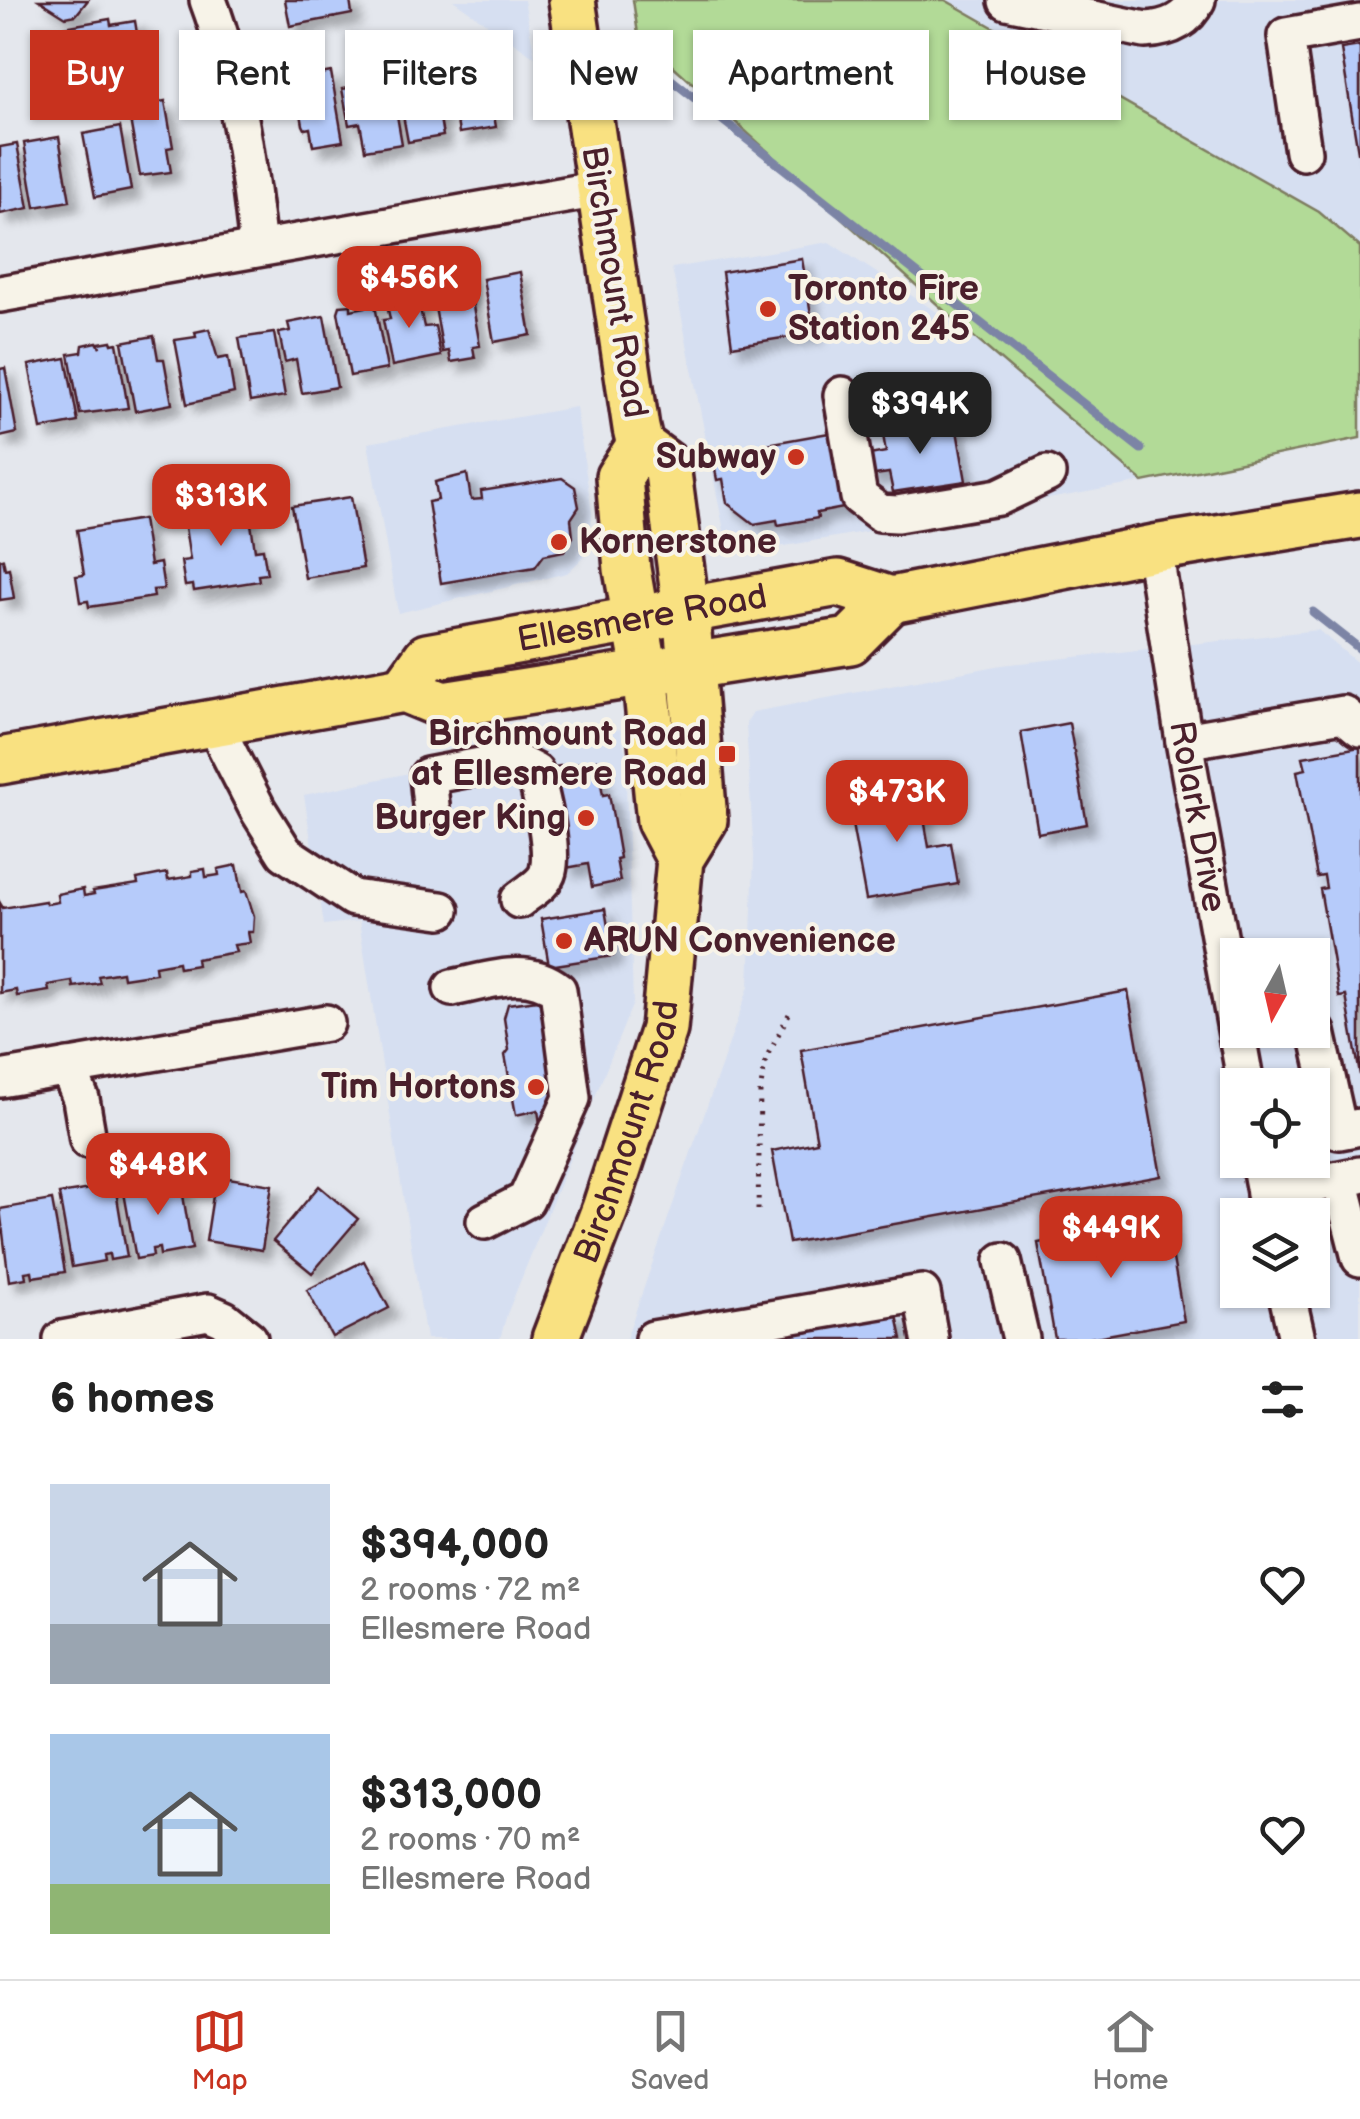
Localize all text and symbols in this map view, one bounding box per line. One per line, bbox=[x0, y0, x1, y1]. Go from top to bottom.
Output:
chip: Buy bbox=[30, 30, 159, 120]
chip: Rent bbox=[179, 30, 325, 120]
chip: Filters bbox=[345, 30, 513, 120]
chip: New bbox=[533, 30, 673, 120]
chip: Apartment bbox=[693, 30, 929, 120]
chip: House bbox=[949, 30, 1121, 120]
street label: Birchmount Road bbox=[571, 143, 657, 421]
pin: $456K bbox=[339, 246, 479, 331]
text: $456K bbox=[359, 259, 459, 298]
place label: Toronto Fire Station 245 bbox=[788, 268, 979, 351]
marker: Toronto Fire Station 245 bbox=[757, 298, 779, 320]
pin: $394K bbox=[850, 372, 990, 457]
text: $394K bbox=[870, 385, 970, 424]
place label: Subway bbox=[656, 436, 776, 479]
marker: Subway bbox=[785, 446, 807, 468]
pin: $313K bbox=[151, 464, 291, 549]
text: $313K bbox=[174, 477, 268, 516]
place label: Kornerstone bbox=[579, 521, 777, 564]
marker: Kornerstone bbox=[548, 531, 570, 553]
street label: Ellesmere Road bbox=[514, 575, 770, 662]
place label: Birchmount Road at Ellesmere Road bbox=[411, 713, 707, 796]
street label: Rolark Drive bbox=[1160, 718, 1236, 916]
marker: Birchmount Road at Ellesmere Road bbox=[716, 743, 738, 765]
pin: $473K bbox=[827, 760, 967, 845]
text: $473K bbox=[848, 773, 946, 812]
place label: Burger King bbox=[374, 797, 566, 840]
marker: Burger King bbox=[575, 807, 597, 829]
place label: ARUN Convenience bbox=[583, 920, 896, 963]
marker: ARUN Convenience bbox=[553, 930, 575, 952]
north arrow bbox=[1220, 938, 1330, 1048]
map controls bbox=[1220, 938, 1330, 1308]
street label: Birchmount Road bbox=[565, 998, 688, 1270]
place label: Tim Hortons bbox=[321, 1066, 516, 1109]
button: locate bbox=[1220, 1068, 1330, 1178]
marker: Tim Hortons bbox=[525, 1076, 547, 1098]
pin: $448K bbox=[88, 1133, 228, 1218]
text: $448K bbox=[108, 1146, 208, 1185]
pin: $449K bbox=[1041, 1196, 1181, 1281]
button: layers bbox=[1220, 1198, 1330, 1308]
text: $449K bbox=[1061, 1209, 1161, 1248]
icon: filters bbox=[1255, 1372, 1310, 1427]
text: 6 homes bbox=[50, 1374, 214, 1425]
text: $394,000 bbox=[360, 1520, 549, 1571]
icon: home bbox=[130, 1524, 250, 1644]
icon: heart bbox=[1255, 1557, 1310, 1612]
text: 2 rooms · 72 m² bbox=[360, 1571, 581, 1610]
text: Ellesmere Road bbox=[360, 1610, 591, 1649]
text: $313,000 bbox=[360, 1770, 542, 1821]
icon: home bbox=[130, 1774, 250, 1894]
icon: heart bbox=[1255, 1807, 1310, 1862]
text: 2 rooms · 70 m² bbox=[360, 1821, 581, 1860]
text: Ellesmere Road bbox=[360, 1860, 591, 1899]
tab: Map bbox=[192, 2004, 248, 2097]
tab: Saved bbox=[631, 2004, 709, 2097]
tab: Home bbox=[1092, 2004, 1168, 2097]

